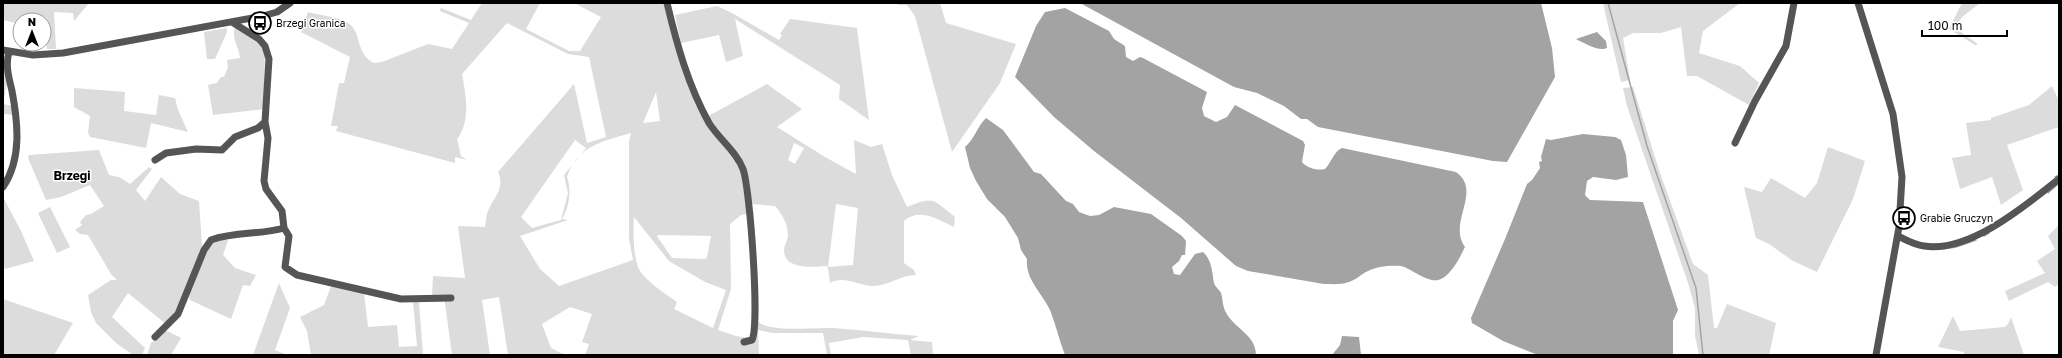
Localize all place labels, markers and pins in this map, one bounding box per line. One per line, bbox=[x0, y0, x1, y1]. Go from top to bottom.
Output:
bus stop icon: Brzegi Granica bbox=[247, 10, 273, 36]
place label: Brzegi Granica bbox=[276, 17, 345, 29]
bus stop icon: Grabie Gruczyn bbox=[1891, 205, 1917, 231]
place label: Grabie Gruczyn bbox=[1920, 212, 1993, 224]

